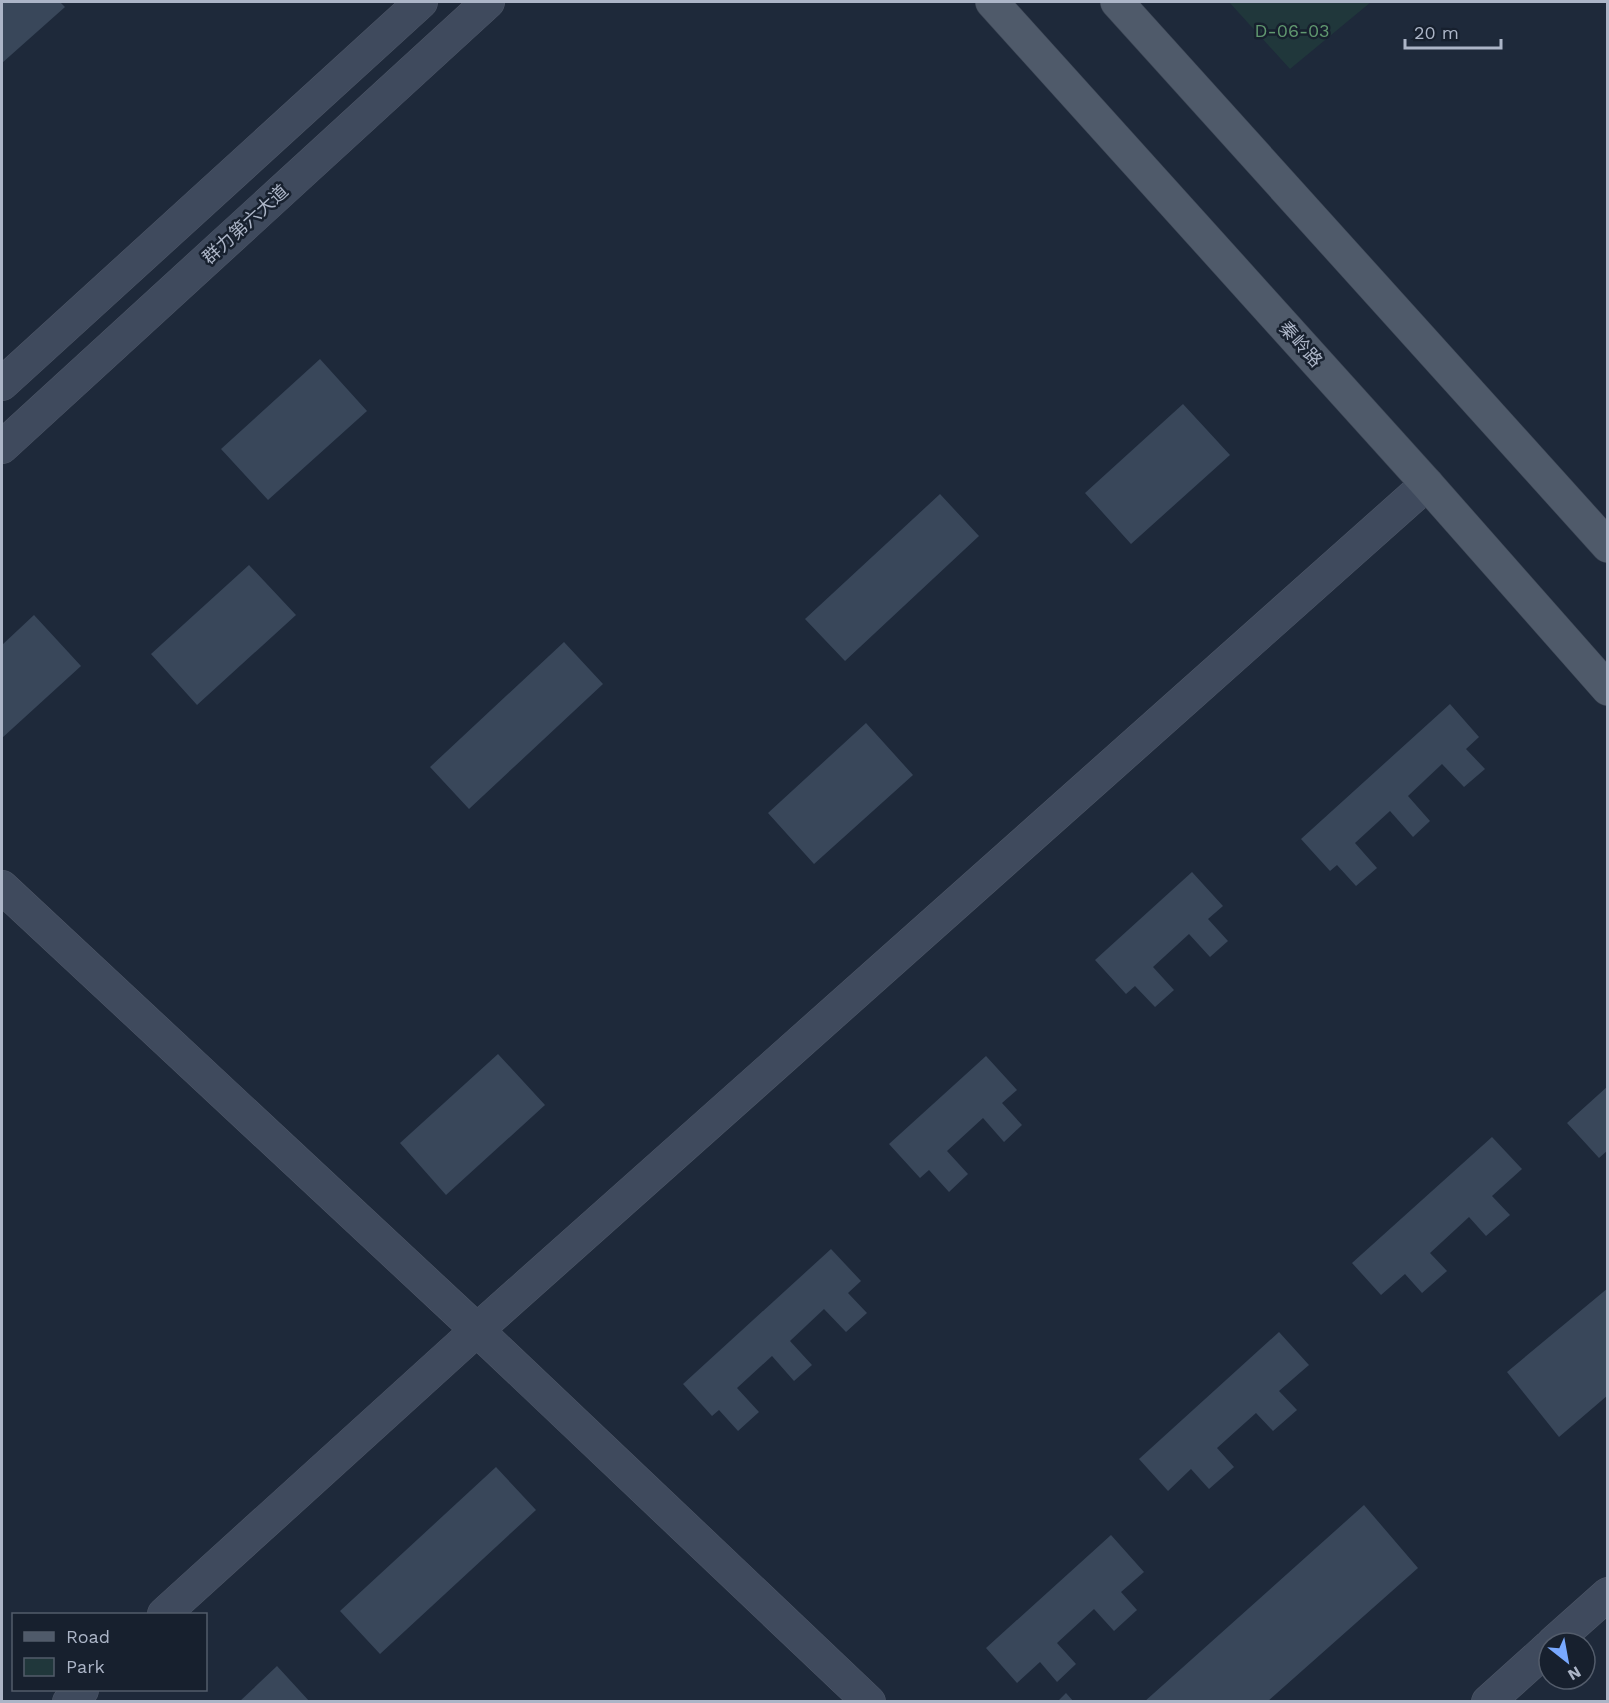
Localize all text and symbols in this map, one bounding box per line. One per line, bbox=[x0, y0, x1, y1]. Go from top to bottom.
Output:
scale bar bbox=[1405, 12, 1501, 50]
park label: D-06-03 bbox=[1255, 20, 1329, 41]
text: 20 m bbox=[1414, 22, 1459, 43]
street label: 群力第六大道 bbox=[198, 180, 292, 268]
street label: 秦岭路 bbox=[1275, 317, 1327, 371]
legend bbox=[12, 1613, 207, 1691]
text: Road bbox=[66, 1626, 110, 1647]
north arrow bbox=[1537, 1631, 1597, 1691]
text: Park bbox=[66, 1656, 105, 1677]
text: N bbox=[1564, 1662, 1584, 1685]

